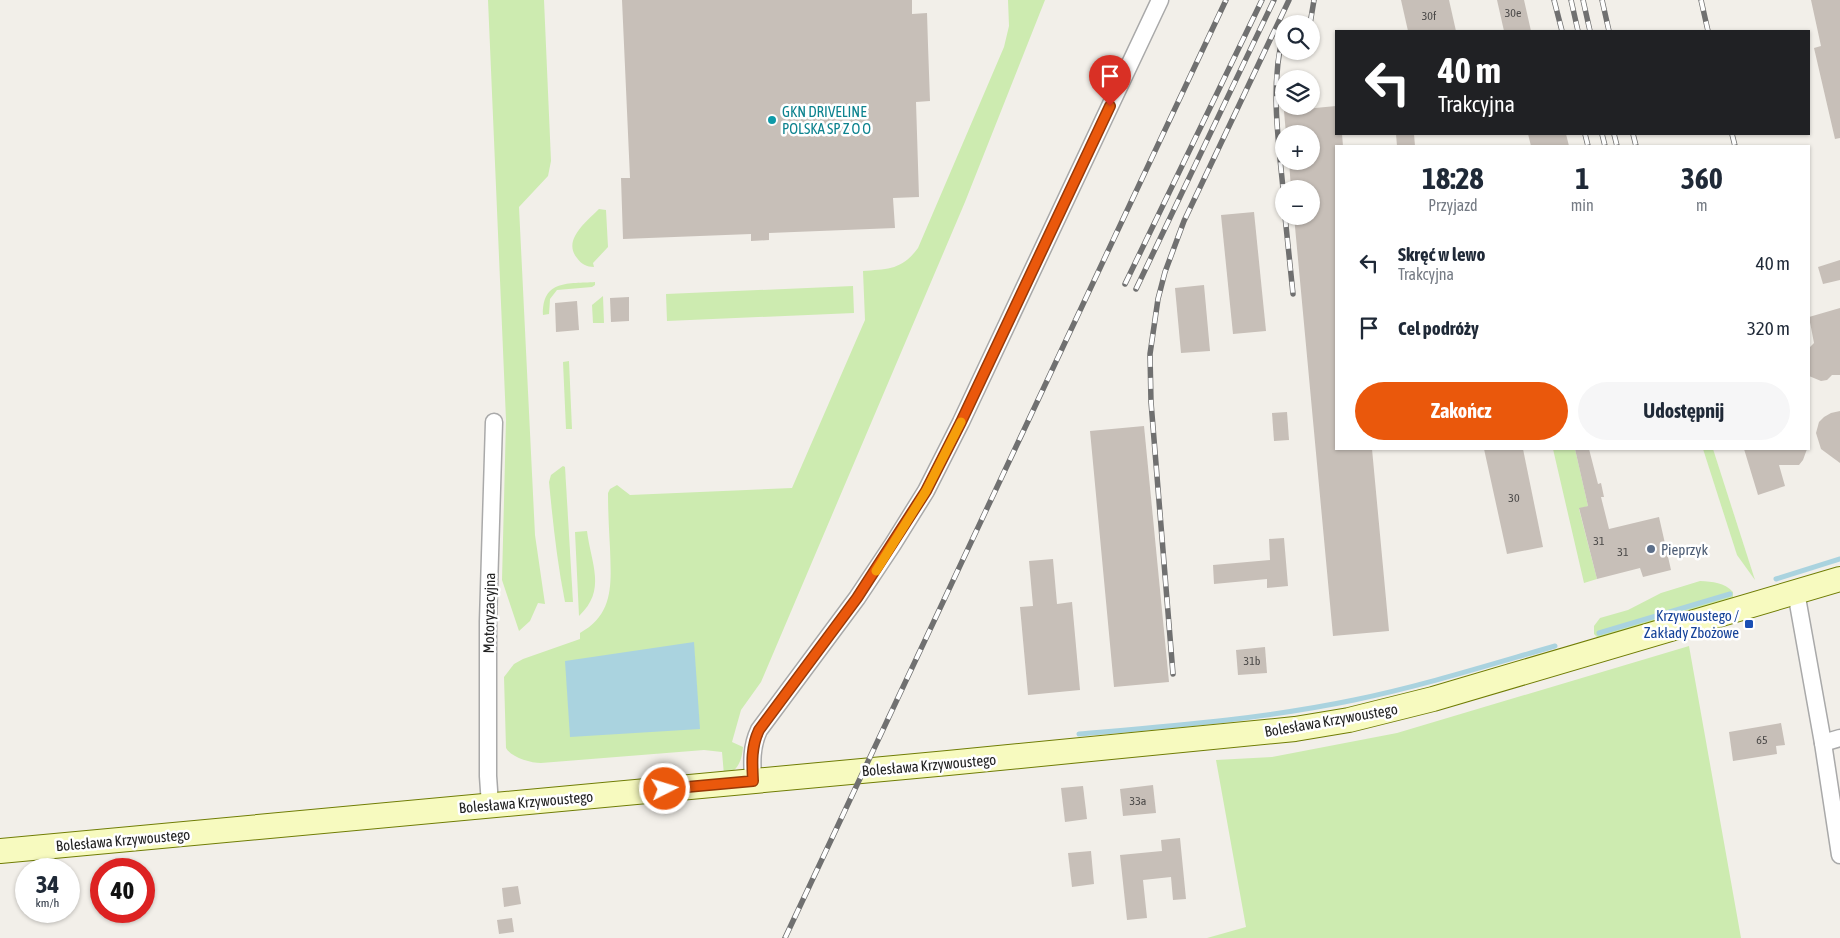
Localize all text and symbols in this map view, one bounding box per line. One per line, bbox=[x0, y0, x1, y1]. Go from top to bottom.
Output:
house number: 30e bbox=[1505, 6, 1521, 20]
house number: 30f bbox=[1422, 9, 1437, 23]
map controls bbox=[1275, 15, 1320, 225]
button: search bbox=[1275, 15, 1320, 60]
icon: left bbox=[1355, 50, 1420, 115]
text: 40 m bbox=[1438, 50, 1501, 90]
pin bbox=[1089, 55, 1131, 106]
icon: arrive bbox=[1096, 62, 1124, 90]
button: layers bbox=[1275, 70, 1320, 115]
text: Trakcyjna bbox=[1438, 91, 1515, 117]
place label: GKN DRIVELINE POLSKA SP Z O O bbox=[782, 103, 871, 137]
marker: GKN DRIVELINE POLSKA SP Z O O bbox=[766, 114, 778, 126]
button: + bbox=[1275, 125, 1320, 170]
text: 18:28 bbox=[1422, 161, 1484, 195]
text: 1 bbox=[1575, 161, 1589, 195]
text: 360 bbox=[1681, 161, 1723, 195]
button: − bbox=[1275, 180, 1320, 225]
text: Przyjazd bbox=[1428, 196, 1477, 214]
text: min bbox=[1571, 196, 1594, 214]
text: m bbox=[1696, 196, 1708, 214]
text: Skręć w lewo bbox=[1398, 243, 1485, 265]
icon: left bbox=[1355, 249, 1383, 277]
text: 40 m bbox=[1756, 252, 1790, 274]
text: Trakcyjna bbox=[1398, 265, 1454, 283]
icon: arrive bbox=[1355, 314, 1383, 342]
text: Cel podróży bbox=[1398, 317, 1479, 339]
text: 320 m bbox=[1747, 317, 1790, 339]
button: Zakończ bbox=[1355, 382, 1568, 440]
button: Udostępnij bbox=[1578, 382, 1790, 440]
house number: 30 bbox=[1508, 491, 1520, 505]
house number: 31 bbox=[1593, 534, 1605, 548]
place label: Pieprzyk bbox=[1661, 541, 1708, 558]
marker: Pieprzyk bbox=[1645, 543, 1657, 555]
house number: 31 bbox=[1617, 545, 1629, 559]
street label: Motoryzacyjna bbox=[480, 572, 498, 654]
place label: Krzywoustego / Zakłady Zbożowe bbox=[1644, 607, 1739, 641]
marker: Krzywoustego / Zakłady Zbożowe bbox=[1743, 618, 1755, 630]
house number: 31b bbox=[1244, 654, 1261, 668]
street label: Bolesława Krzywoustego bbox=[1263, 700, 1399, 740]
house number: 65 bbox=[1756, 733, 1768, 747]
street label: Bolesława Krzywoustego bbox=[861, 751, 997, 779]
position arrow bbox=[638, 762, 690, 814]
street label: Bolesława Krzywoustego bbox=[458, 788, 594, 816]
house number: 33a bbox=[1130, 794, 1146, 808]
street label: Bolesława Krzywoustego bbox=[55, 826, 191, 854]
speed limit sign: 40 bbox=[90, 858, 155, 923]
text: 34 bbox=[36, 870, 59, 898]
text: km/h bbox=[36, 896, 59, 910]

